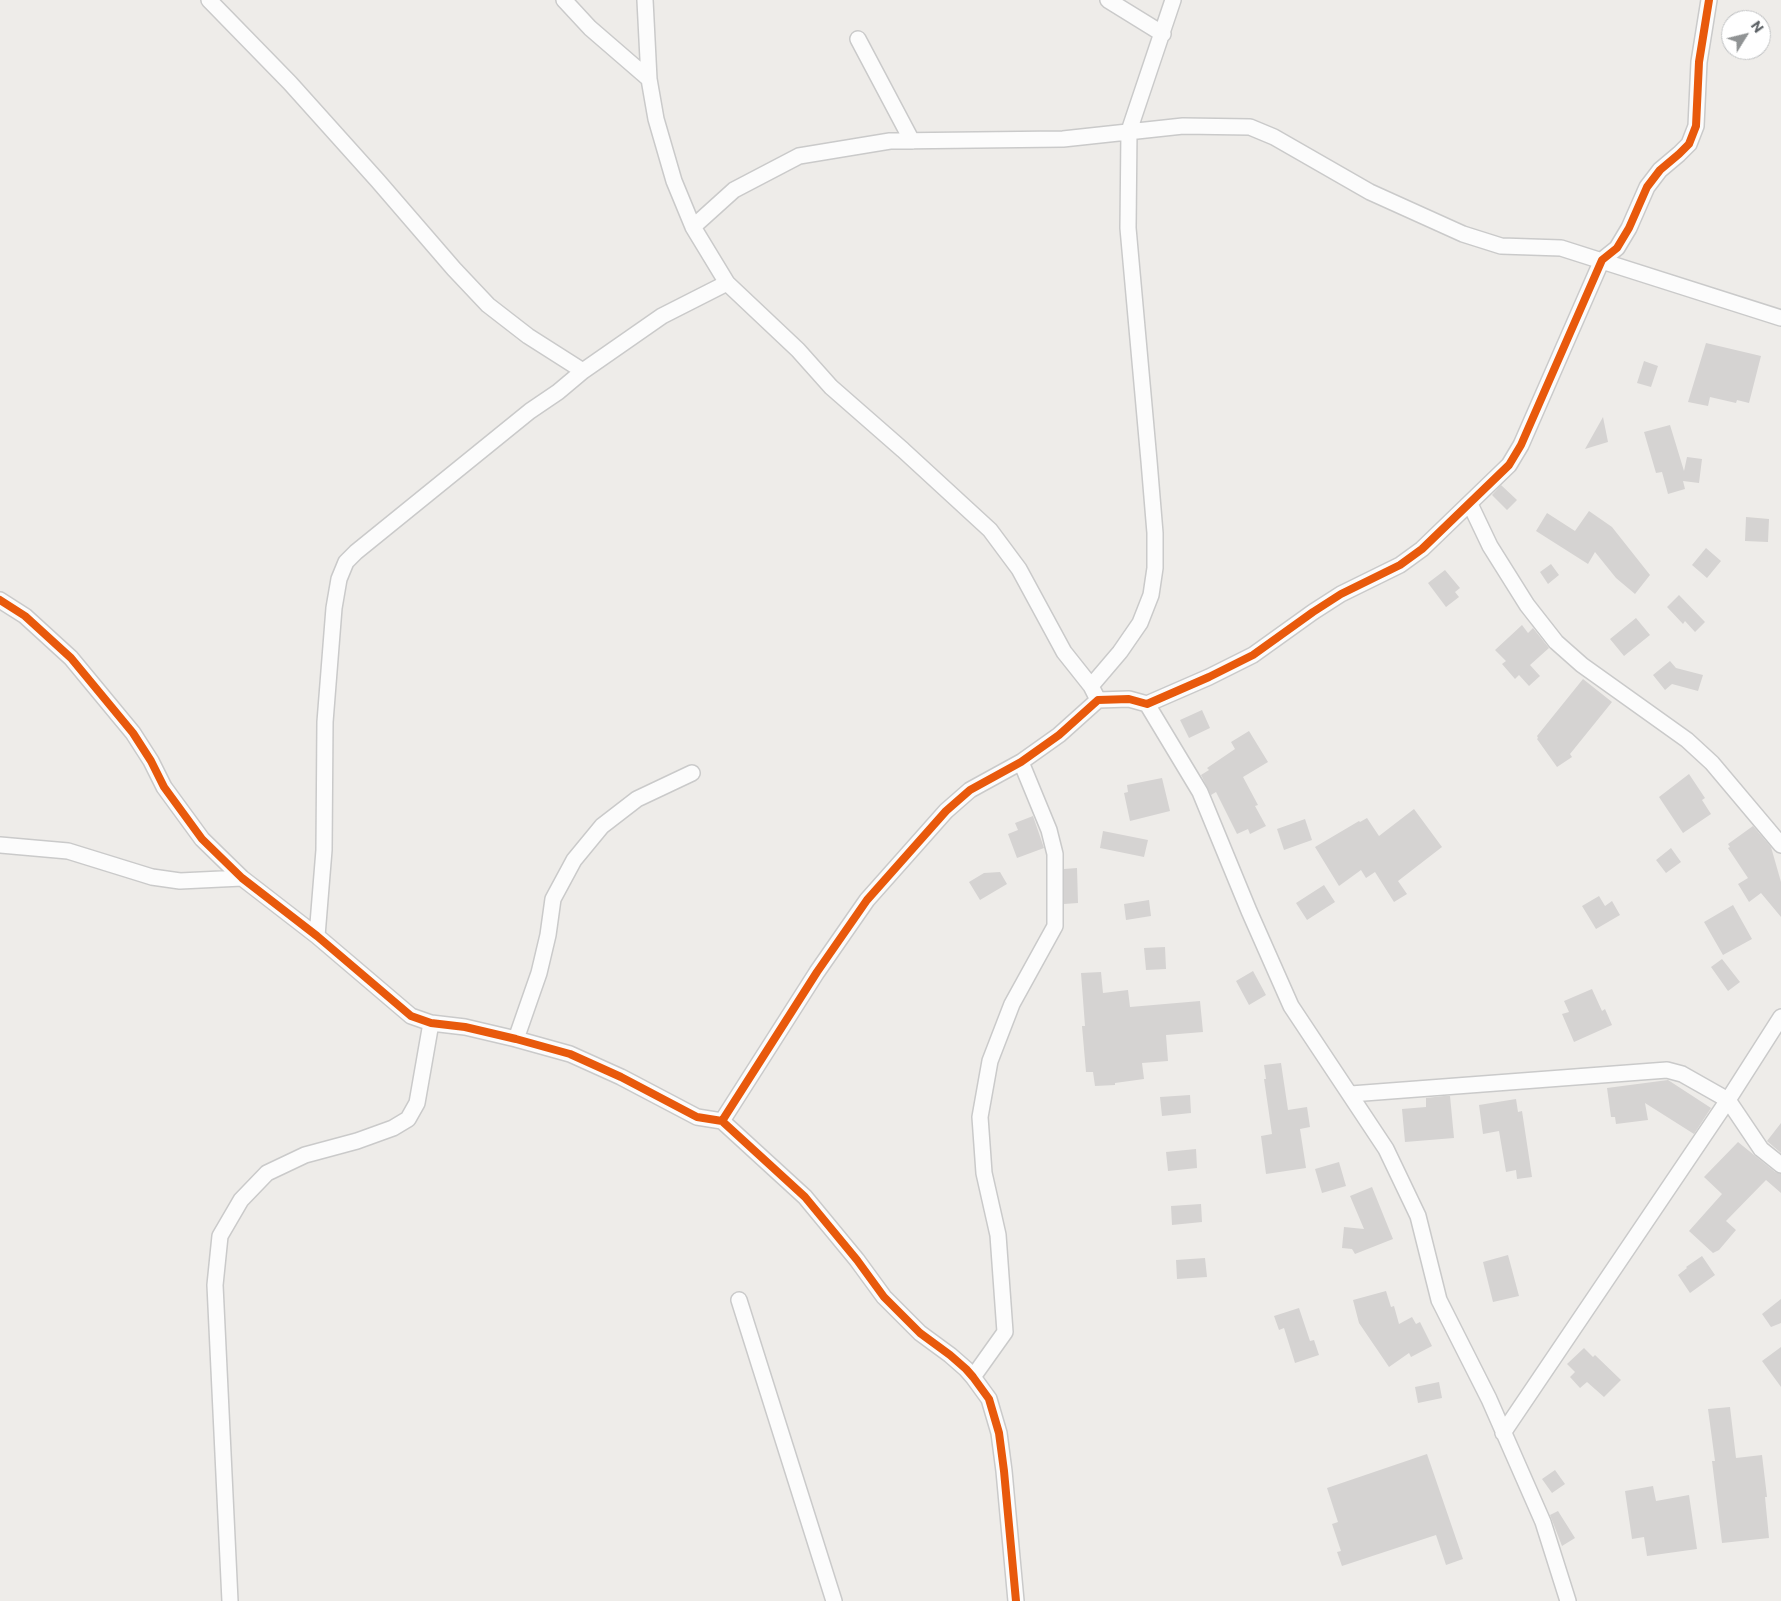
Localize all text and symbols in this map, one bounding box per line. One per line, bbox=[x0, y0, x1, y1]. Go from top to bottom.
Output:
north arrow bbox=[1721, 10, 1771, 60]
text: N bbox=[1748, 17, 1768, 36]

